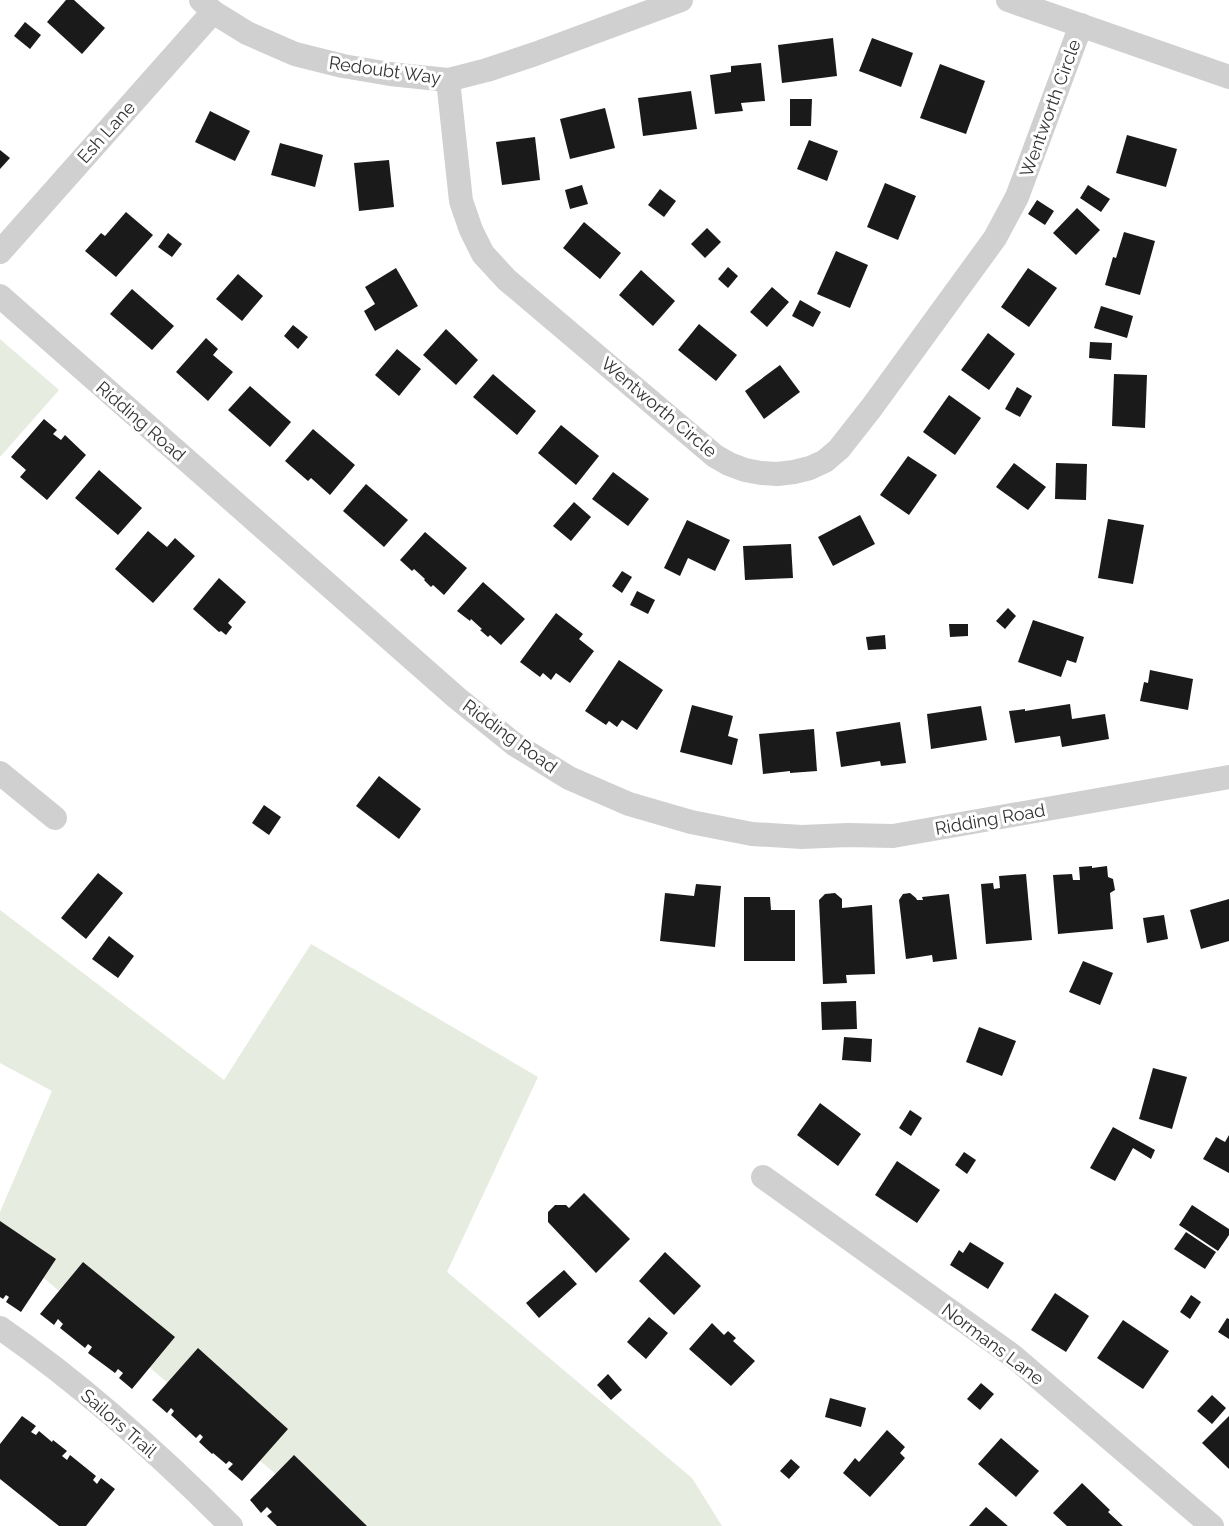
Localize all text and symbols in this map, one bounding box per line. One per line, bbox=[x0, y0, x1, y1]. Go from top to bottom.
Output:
street label: Wentworth Circle bbox=[1015, 36, 1085, 180]
street label: Redoubt Way bbox=[328, 52, 443, 88]
street label: Esh Lane bbox=[73, 96, 140, 167]
street label: Wentworth Circle bbox=[597, 352, 722, 462]
street label: Ridding Road bbox=[92, 377, 190, 465]
street label: Ridding Road bbox=[459, 695, 561, 777]
street label: Ridding Road bbox=[933, 799, 1047, 839]
street label: Normans Lane bbox=[938, 1299, 1048, 1389]
street label: Sailors Trail bbox=[77, 1384, 161, 1462]

